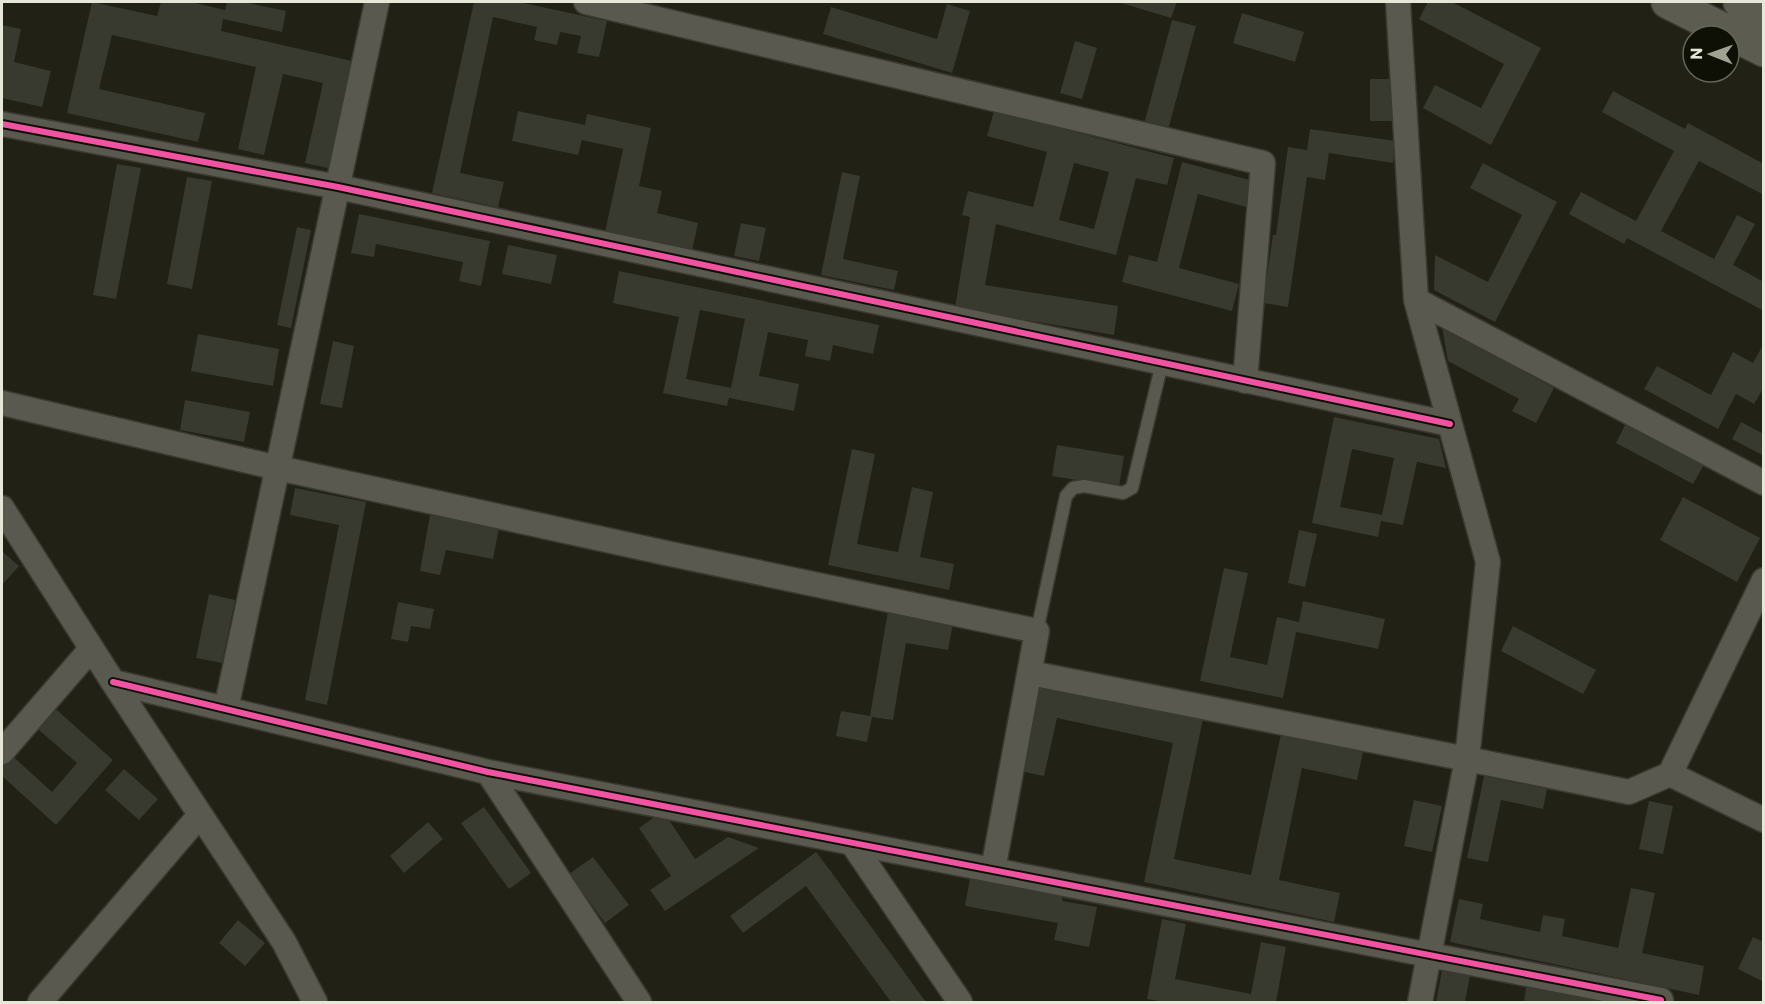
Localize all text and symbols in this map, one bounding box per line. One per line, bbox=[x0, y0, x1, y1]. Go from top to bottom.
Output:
north arrow bbox=[1681, 24, 1741, 84]
text: N bbox=[1686, 48, 1705, 60]

